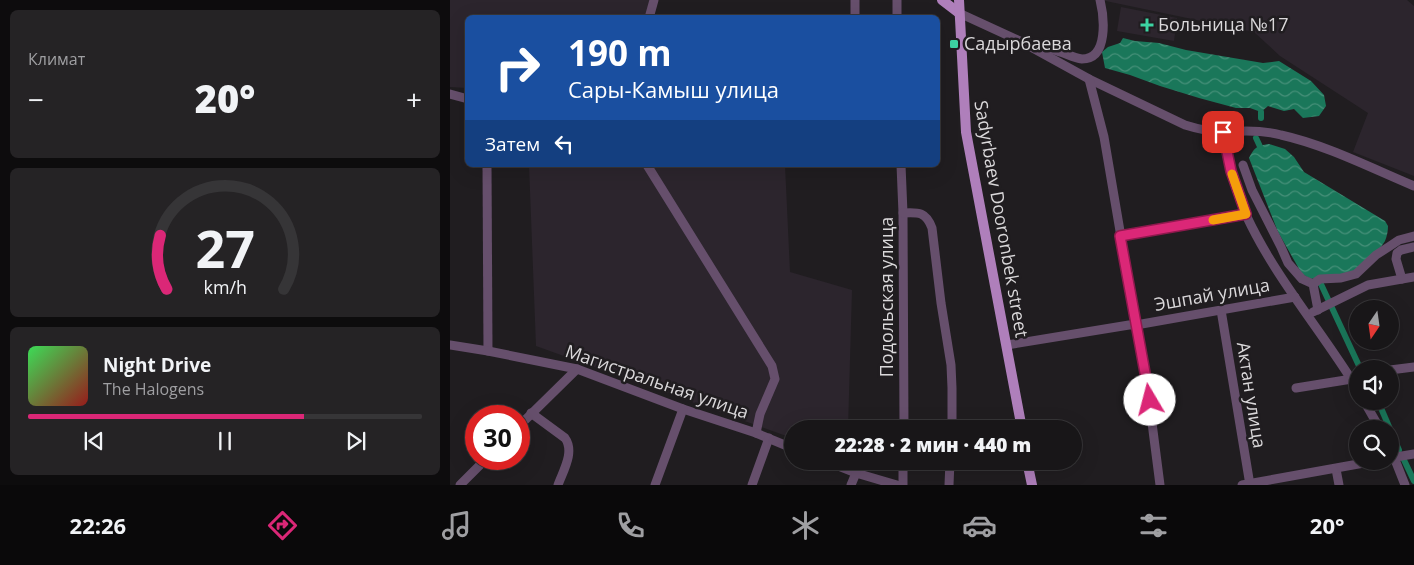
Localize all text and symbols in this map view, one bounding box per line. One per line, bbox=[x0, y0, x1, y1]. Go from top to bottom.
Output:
place label: Больница №17 bbox=[1158, 12, 1288, 36]
marker: Больница №17 bbox=[1140, 18, 1154, 32]
text: 190 m bbox=[568, 29, 672, 76]
place label: Садырбаева bbox=[964, 31, 1072, 55]
icon: right bbox=[485, 35, 550, 100]
marker: Садырбаева bbox=[948, 38, 960, 50]
text: Климат bbox=[28, 48, 85, 70]
text: 20° bbox=[195, 72, 255, 124]
text: Сары-Камыш улица bbox=[568, 74, 779, 104]
text: − bbox=[28, 80, 44, 118]
text: + bbox=[406, 80, 422, 118]
street label: Sadyrbaev Dooronbek street bbox=[969, 98, 1035, 339]
pin bbox=[1202, 111, 1244, 153]
icon: arrive bbox=[1209, 118, 1237, 146]
icon: left bbox=[550, 130, 578, 158]
text: Затем bbox=[485, 131, 540, 157]
text: 27 bbox=[195, 212, 255, 283]
street label: Подольская улица bbox=[874, 217, 898, 377]
street label: Эшпай улица bbox=[1152, 272, 1271, 316]
text: km/h bbox=[203, 275, 247, 299]
north arrow bbox=[1349, 300, 1399, 350]
map controls bbox=[1349, 300, 1399, 470]
street label: Магистральная улица bbox=[562, 338, 752, 424]
street label: Актан улица bbox=[1232, 340, 1272, 450]
text: Night Drive bbox=[103, 352, 211, 378]
button: sound bbox=[1349, 360, 1399, 410]
position arrow bbox=[1123, 373, 1175, 425]
text: The Halogens bbox=[103, 378, 204, 400]
speed limit sign: 30 bbox=[465, 405, 530, 470]
button: search bbox=[1349, 420, 1399, 470]
icon: previous bbox=[80, 427, 108, 455]
icon: pause bbox=[211, 427, 239, 455]
icon: next bbox=[342, 427, 370, 455]
text: 22:28 · 2 мин · 440 m bbox=[835, 432, 1031, 458]
icon: directions bbox=[265, 508, 300, 543]
icon: music bbox=[439, 508, 474, 543]
icon: phone bbox=[613, 508, 648, 543]
icon: climate bbox=[788, 508, 823, 543]
icon: car bbox=[962, 508, 997, 543]
icon: filters bbox=[1136, 508, 1171, 543]
text: 22:26 bbox=[70, 510, 126, 540]
text: 20° bbox=[1310, 510, 1344, 540]

